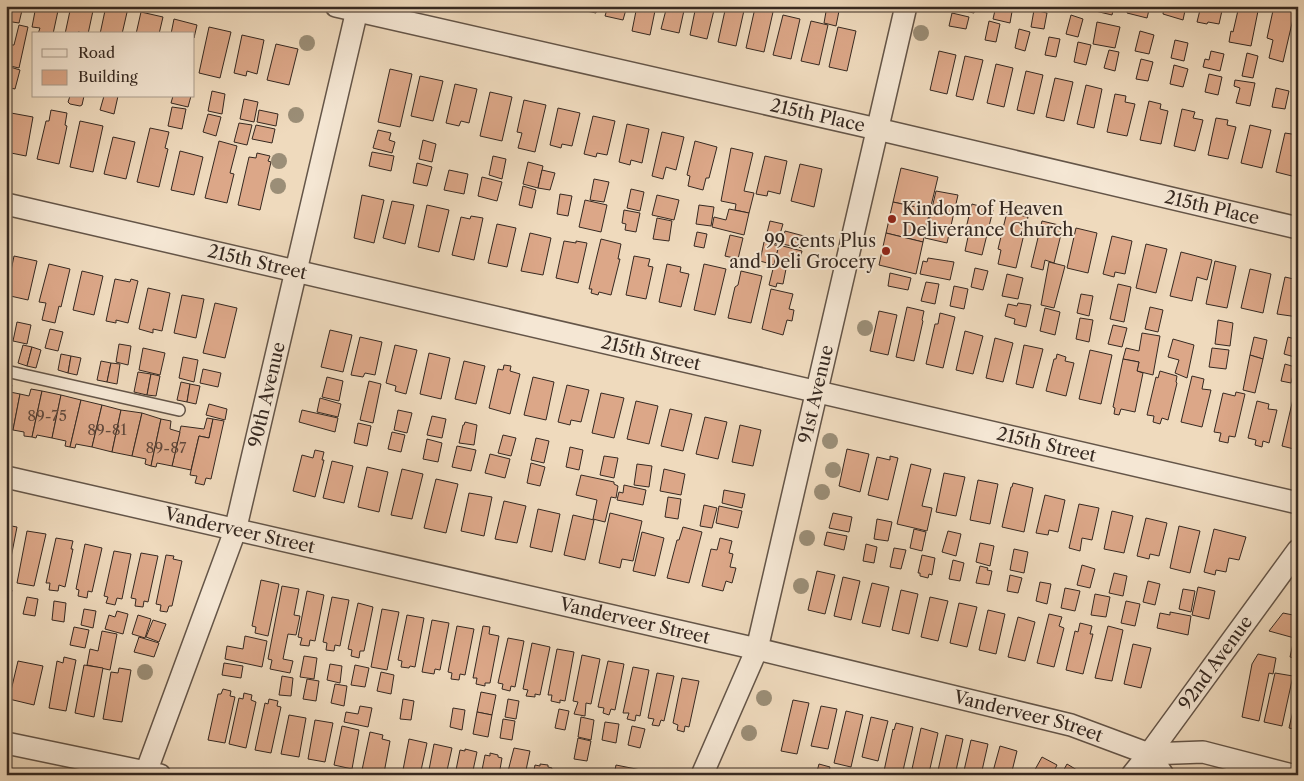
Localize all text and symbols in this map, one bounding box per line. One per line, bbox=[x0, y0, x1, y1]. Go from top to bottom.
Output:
legend bbox=[32, 32, 195, 98]
text: Road bbox=[78, 43, 115, 62]
text: Building bbox=[78, 67, 138, 86]
street label: 215th Place bbox=[768, 94, 867, 137]
street label: 215th Place bbox=[1163, 186, 1262, 230]
place label: Kindom of Heaven Deliverance Church bbox=[902, 198, 1074, 241]
marker: Kindom of Heaven Deliverance Church bbox=[886, 213, 898, 225]
place label: 99 cents Plus and Deli Grocery bbox=[729, 230, 877, 273]
street label: 215th Street bbox=[206, 240, 310, 284]
marker: 99 cents Plus and Deli Grocery bbox=[880, 245, 892, 257]
street label: 215th Street bbox=[599, 331, 703, 376]
street label: 90th Avenue bbox=[244, 340, 290, 450]
street label: 91st Avenue bbox=[794, 343, 838, 446]
house number: 89-75 bbox=[27, 406, 67, 425]
house number: 89-81 bbox=[87, 420, 128, 439]
street label: 215th Street bbox=[995, 423, 1099, 467]
house number: 89-87 bbox=[146, 438, 187, 457]
street label: Vanderveer Street bbox=[162, 503, 318, 559]
street label: Vanderveer Street bbox=[557, 593, 713, 649]
street label: 92nd Avenue bbox=[1174, 611, 1257, 714]
street label: Vanderveer Street bbox=[951, 686, 1107, 747]

